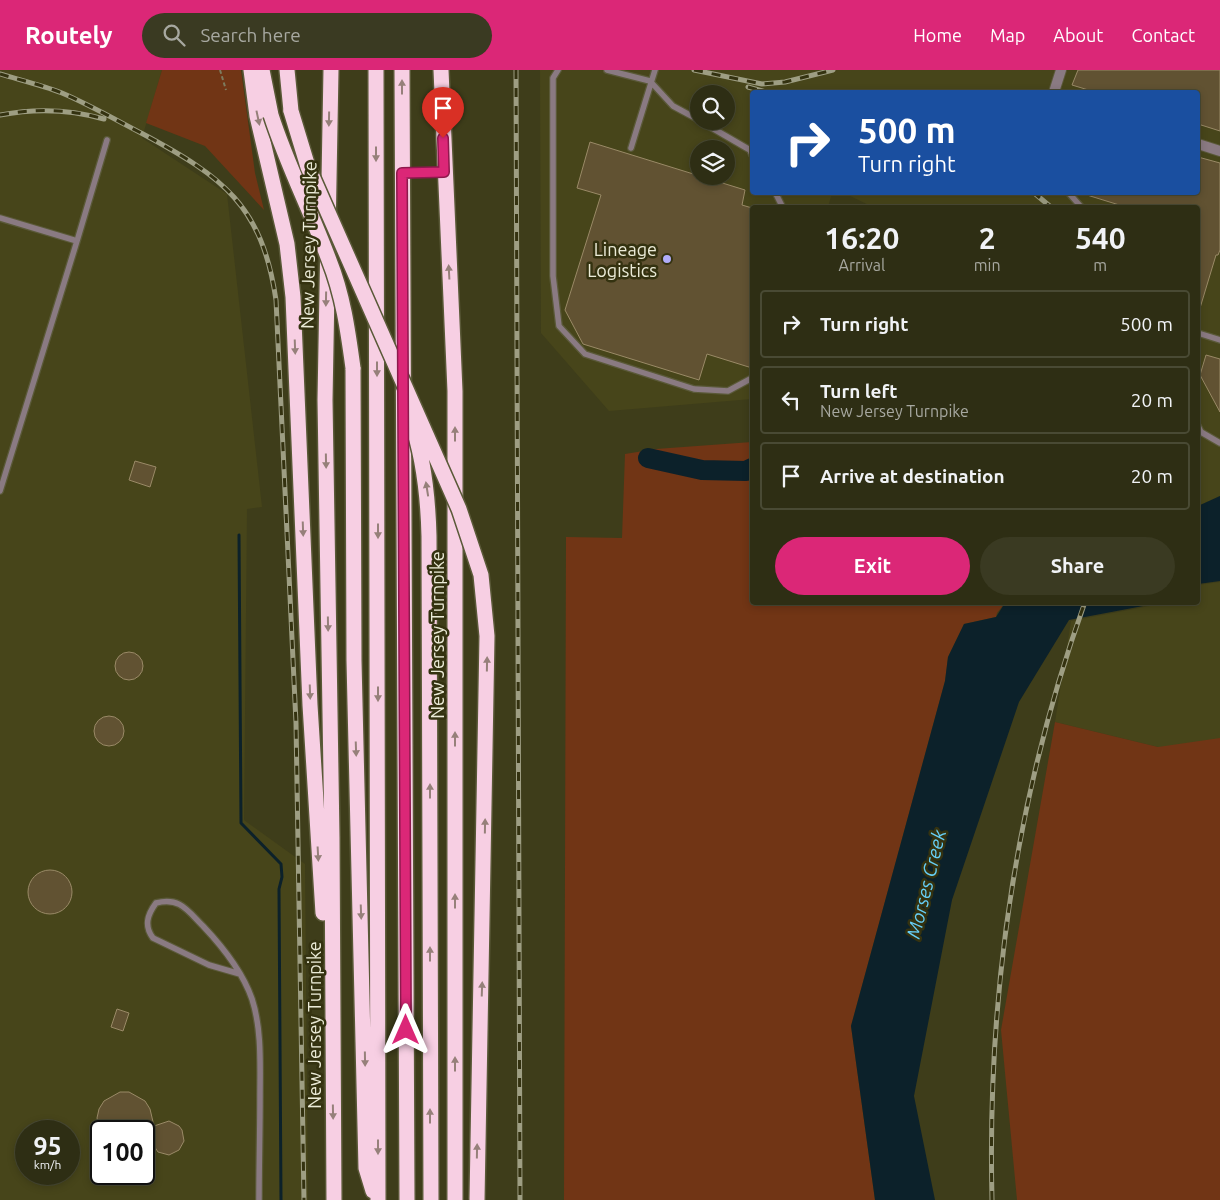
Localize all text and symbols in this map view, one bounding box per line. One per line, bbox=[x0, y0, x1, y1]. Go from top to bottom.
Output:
search box bbox=[142, 13, 492, 58]
icon: search bbox=[160, 21, 188, 49]
text: Routely bbox=[25, 22, 112, 49]
text: Search here bbox=[200, 24, 301, 46]
text: Home bbox=[913, 25, 962, 45]
text: Map bbox=[990, 25, 1025, 45]
text: About bbox=[1053, 25, 1103, 45]
text: Contact bbox=[1131, 25, 1195, 45]
one-way arrow bbox=[398, 79, 406, 95]
map controls bbox=[690, 85, 735, 185]
button: search bbox=[690, 85, 735, 130]
pin bbox=[422, 87, 464, 138]
icon: arrive bbox=[429, 94, 457, 122]
icon: right bbox=[775, 110, 840, 175]
text: 500 m bbox=[858, 110, 956, 150]
one-way arrow bbox=[254, 111, 262, 127]
one-way arrow bbox=[325, 111, 333, 127]
button: layers bbox=[690, 140, 735, 185]
one-way arrow bbox=[372, 146, 380, 162]
text: Turn right bbox=[858, 151, 956, 176]
street label: New Jersey Turnpike bbox=[297, 161, 319, 329]
text: 16:20 bbox=[824, 221, 899, 255]
text: 2 bbox=[979, 221, 996, 255]
text: 540 bbox=[1075, 221, 1126, 255]
place label: Lineage Logistics bbox=[587, 239, 657, 280]
marker: Lineage Logistics bbox=[661, 253, 673, 265]
text: Arrival bbox=[839, 256, 885, 274]
text: min bbox=[974, 256, 1001, 274]
text: m bbox=[1093, 256, 1107, 274]
one-way arrow bbox=[445, 263, 453, 279]
one-way arrow bbox=[321, 291, 329, 307]
icon: right bbox=[777, 310, 805, 338]
text: Turn right bbox=[820, 313, 908, 335]
text: 500 m bbox=[1120, 313, 1173, 335]
one-way arrow bbox=[292, 339, 300, 355]
one-way arrow bbox=[373, 361, 381, 377]
text: Turn left bbox=[820, 380, 898, 402]
icon: left bbox=[777, 386, 805, 414]
text: 20 m bbox=[1131, 389, 1173, 411]
text: New Jersey Turnpike bbox=[820, 402, 969, 420]
one-way arrow bbox=[451, 426, 459, 442]
one-way arrow bbox=[322, 453, 330, 469]
icon: arrive bbox=[777, 462, 805, 490]
text: Arrive at destination bbox=[820, 465, 1005, 487]
text: 20 m bbox=[1131, 465, 1173, 487]
one-way arrow bbox=[422, 481, 430, 497]
one-way arrow bbox=[299, 522, 307, 538]
one-way arrow bbox=[374, 523, 382, 539]
button: Exit bbox=[775, 537, 970, 595]
button: Share bbox=[980, 537, 1175, 595]
street label: New Jersey Turnpike bbox=[427, 551, 447, 719]
one-way arrow bbox=[324, 616, 332, 632]
one-way arrow bbox=[483, 656, 491, 672]
one-way arrow bbox=[306, 684, 314, 700]
one-way arrow bbox=[374, 686, 382, 702]
one-way arrow bbox=[451, 731, 459, 747]
one-way arrow bbox=[353, 742, 361, 758]
one-way arrow bbox=[426, 783, 434, 799]
one-way arrow bbox=[481, 818, 489, 834]
water label: Morses Creek bbox=[902, 827, 950, 941]
one-way arrow bbox=[315, 846, 323, 862]
one-way arrow bbox=[451, 893, 459, 909]
one-way arrow bbox=[357, 904, 365, 920]
street label: New Jersey Turnpike bbox=[304, 941, 324, 1109]
one-way arrow bbox=[426, 946, 434, 962]
one-way arrow bbox=[478, 981, 486, 997]
position arrow bbox=[379, 1003, 431, 1055]
one-way arrow bbox=[361, 1052, 369, 1068]
one-way arrow bbox=[451, 1056, 459, 1072]
one-way arrow bbox=[329, 1105, 337, 1121]
one-way arrow bbox=[426, 1108, 434, 1124]
speed limit sign: 100 bbox=[90, 1120, 155, 1185]
text: 95 bbox=[33, 1132, 62, 1160]
one-way arrow bbox=[374, 1140, 382, 1156]
one-way arrow bbox=[473, 1143, 481, 1159]
text: km/h bbox=[34, 1158, 61, 1171]

